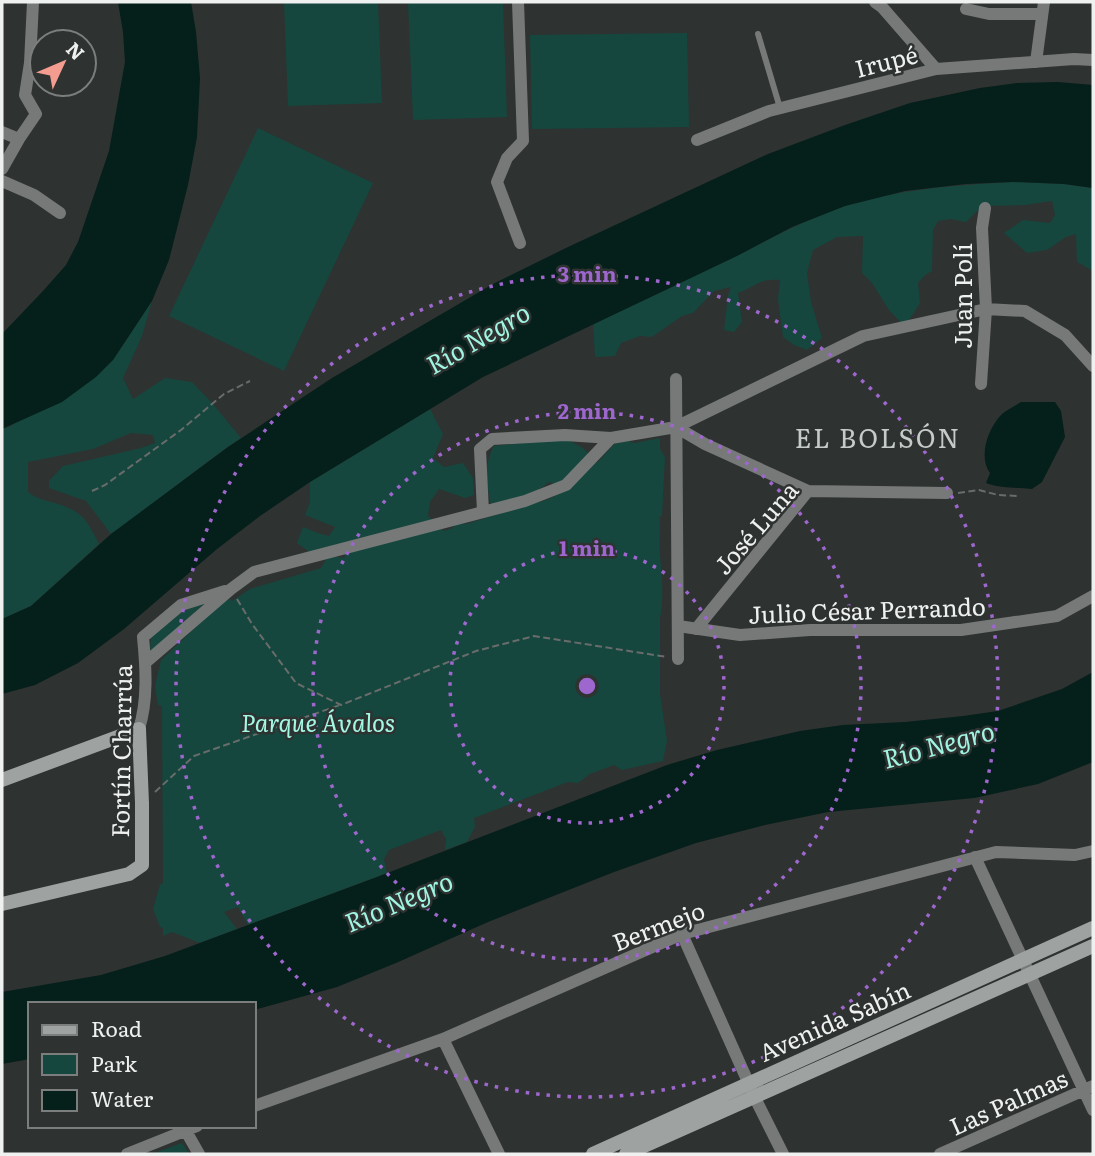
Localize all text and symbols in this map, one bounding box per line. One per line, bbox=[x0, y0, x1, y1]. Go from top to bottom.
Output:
north arrow bbox=[28, 28, 98, 98]
text: N bbox=[60, 35, 92, 66]
street label: Irupé bbox=[851, 35, 921, 85]
street label: Juan Polí bbox=[944, 243, 979, 349]
text: 3 min bbox=[557, 257, 617, 288]
water label: Río Negro bbox=[418, 292, 536, 382]
text: 2 min bbox=[558, 394, 617, 425]
district label: EL BOLSÓN bbox=[795, 417, 961, 456]
street label: José Luna bbox=[705, 473, 805, 581]
text: 1 min bbox=[559, 531, 615, 562]
street label: Julio César Perrando bbox=[748, 587, 986, 631]
street label: Fortín Charrúa bbox=[101, 664, 139, 838]
centre of rings bbox=[575, 674, 599, 698]
park label: Parque Ávalos bbox=[241, 704, 395, 739]
water label: Río Negro bbox=[878, 709, 998, 777]
water label: Río Negro bbox=[338, 860, 458, 940]
street label: Bermejo bbox=[607, 891, 709, 959]
street label: Avenida Sabín bbox=[753, 971, 915, 1069]
legend bbox=[28, 1002, 256, 1128]
text: Road bbox=[91, 1012, 142, 1043]
text: Park bbox=[91, 1047, 137, 1078]
street label: Las Palmas bbox=[943, 1059, 1073, 1143]
text: Water bbox=[91, 1082, 153, 1113]

